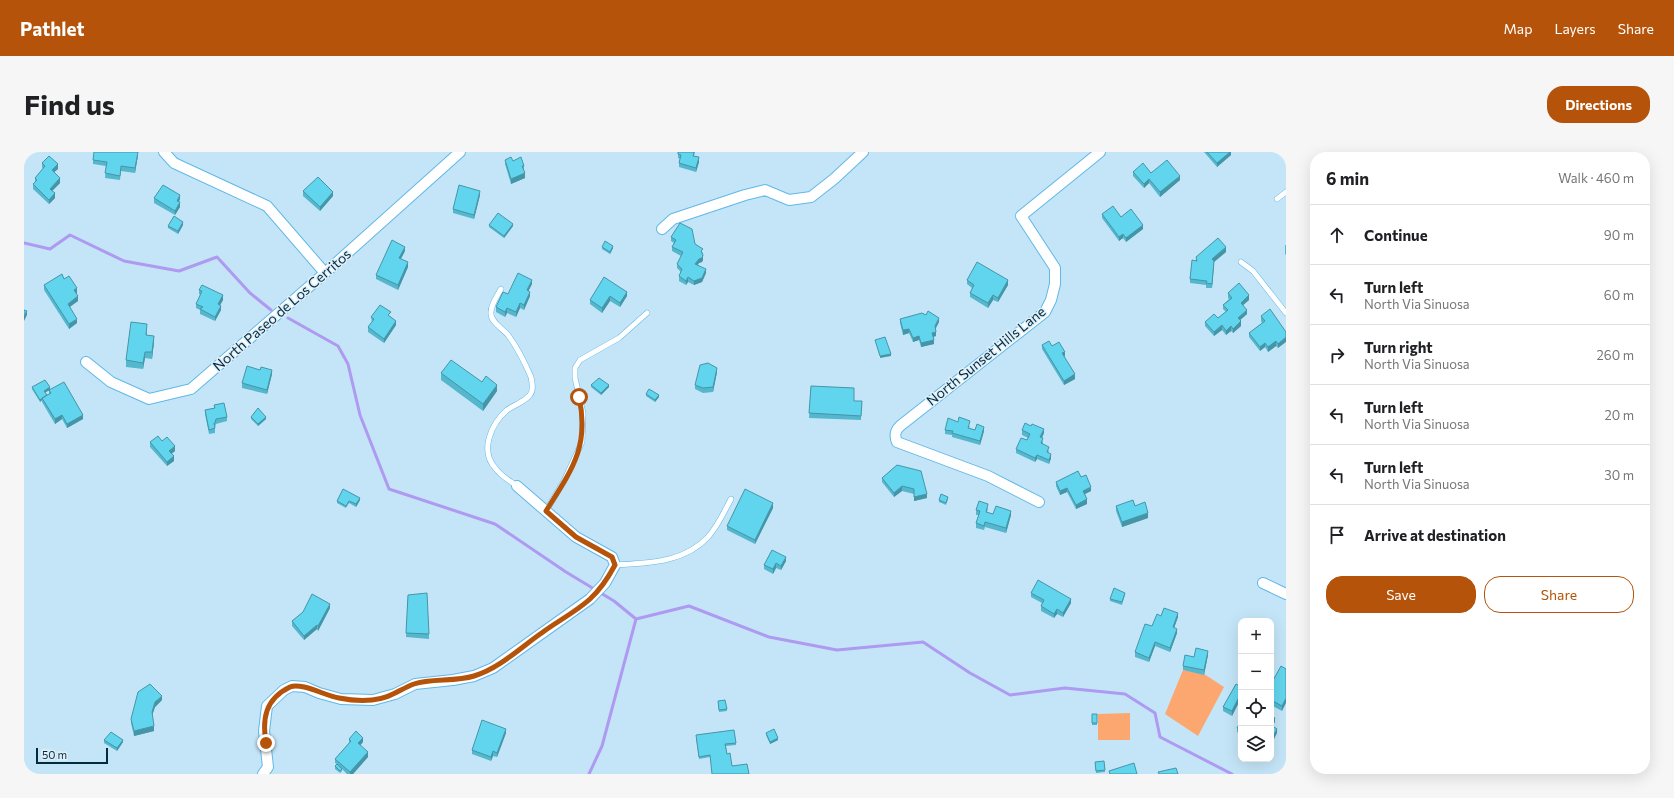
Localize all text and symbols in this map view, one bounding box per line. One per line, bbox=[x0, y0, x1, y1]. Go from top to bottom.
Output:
text: Pathlet bbox=[20, 17, 85, 40]
text: Map bbox=[1504, 20, 1532, 37]
text: Layers bbox=[1554, 20, 1596, 37]
text: Share bbox=[1618, 20, 1654, 37]
button: Directions bbox=[1547, 86, 1650, 123]
text: Find us bbox=[24, 87, 115, 121]
text: 6 min bbox=[1326, 168, 1369, 189]
text: Walk · 460 m bbox=[1558, 170, 1634, 186]
icon: ahead bbox=[1326, 224, 1348, 246]
text: Continue bbox=[1364, 226, 1428, 244]
text: 90 m bbox=[1604, 227, 1634, 243]
street label: North Paseo de Los Cerritos bbox=[209, 245, 354, 374]
text: Turn left bbox=[1364, 278, 1423, 296]
icon: left bbox=[1326, 284, 1348, 306]
text: 60 m bbox=[1604, 287, 1634, 303]
text: North Via Sinuosa bbox=[1364, 296, 1470, 312]
street label: North Sunset Hills Lane bbox=[923, 302, 1049, 409]
text: Turn right bbox=[1364, 338, 1433, 356]
icon: right bbox=[1326, 344, 1348, 366]
text: 260 m bbox=[1597, 347, 1634, 363]
text: North Via Sinuosa bbox=[1364, 356, 1470, 372]
route start bbox=[570, 388, 588, 406]
text: Turn left bbox=[1364, 398, 1423, 416]
icon: left bbox=[1326, 404, 1348, 426]
text: 20 m bbox=[1605, 407, 1634, 423]
text: North Via Sinuosa bbox=[1364, 416, 1470, 432]
text: Turn left bbox=[1364, 458, 1423, 476]
icon: left bbox=[1326, 464, 1348, 486]
text: 30 m bbox=[1604, 467, 1634, 483]
text: North Via Sinuosa bbox=[1364, 476, 1470, 492]
icon: arrive bbox=[1326, 524, 1348, 546]
text: Arrive at destination bbox=[1364, 526, 1506, 544]
button: Save bbox=[1326, 576, 1476, 613]
button: Share bbox=[1484, 576, 1634, 613]
map controls bbox=[1238, 618, 1274, 762]
button: + bbox=[1238, 618, 1274, 654]
button: − bbox=[1238, 654, 1274, 690]
button: locate bbox=[1238, 690, 1274, 726]
button: layers bbox=[1238, 726, 1274, 762]
route end bbox=[257, 734, 275, 752]
scale bar bbox=[36, 746, 108, 765]
text: 50 m bbox=[42, 748, 67, 761]

